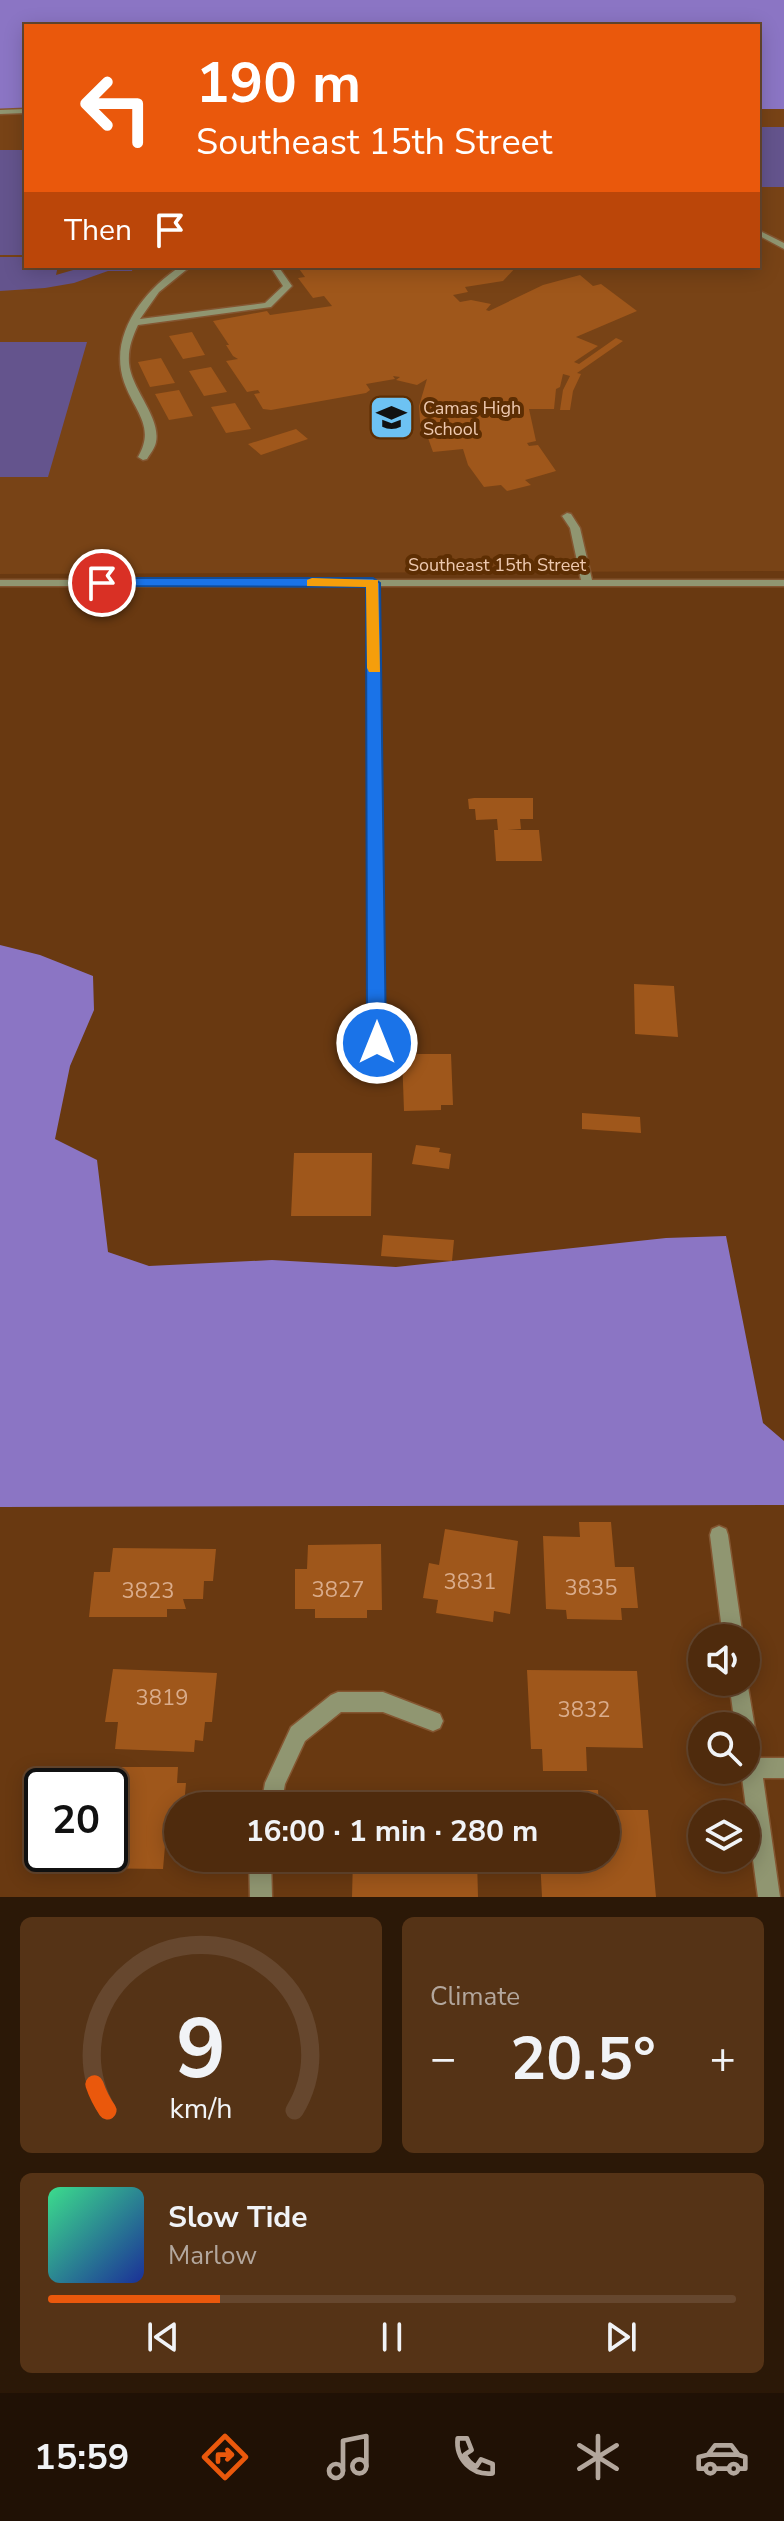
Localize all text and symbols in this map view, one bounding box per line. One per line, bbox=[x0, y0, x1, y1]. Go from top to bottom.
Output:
text: 190 m bbox=[196, 45, 361, 122]
icon: left bbox=[64, 56, 168, 160]
text: Southeast 15th Street bbox=[196, 118, 552, 167]
icon: arrive bbox=[148, 208, 192, 252]
text: Then bbox=[64, 210, 132, 251]
school or university icon: Camas High School bbox=[368, 394, 416, 442]
place label: Camas High School bbox=[423, 396, 521, 441]
pin bbox=[68, 549, 136, 617]
street label: Southeast 15th Street bbox=[408, 553, 587, 577]
icon: arrive bbox=[80, 561, 124, 605]
position arrow bbox=[335, 1001, 419, 1085]
house number: 3831 bbox=[444, 1567, 496, 1597]
house number: 3835 bbox=[565, 1573, 617, 1603]
house number: 3827 bbox=[312, 1575, 364, 1605]
house number: 3823 bbox=[122, 1576, 174, 1606]
map controls bbox=[688, 1624, 760, 1872]
button: sound bbox=[688, 1624, 760, 1696]
house number: 3819 bbox=[136, 1683, 188, 1713]
house number: 3832 bbox=[558, 1695, 610, 1725]
button: search bbox=[688, 1712, 760, 1784]
speed limit sign: 20 bbox=[24, 1768, 128, 1872]
button: layers bbox=[688, 1800, 760, 1872]
text: 16:00 · 1 min · 280 m bbox=[246, 1811, 538, 1852]
text: Climate bbox=[430, 1979, 520, 2014]
text: 9 bbox=[176, 1993, 226, 2106]
text: 20.5° bbox=[510, 2018, 656, 2100]
text: − bbox=[430, 2029, 456, 2089]
text: + bbox=[710, 2029, 736, 2089]
text: km/h bbox=[170, 2089, 232, 2128]
text: Slow Tide bbox=[168, 2197, 308, 2238]
text: Marlow bbox=[168, 2238, 257, 2273]
icon: previous bbox=[141, 2315, 185, 2359]
icon: pause bbox=[370, 2315, 414, 2359]
icon: next bbox=[599, 2315, 643, 2359]
icon: directions bbox=[197, 2429, 253, 2485]
icon: music bbox=[322, 2429, 378, 2485]
icon: phone bbox=[446, 2429, 502, 2485]
icon: climate bbox=[570, 2429, 626, 2485]
icon: car bbox=[694, 2429, 750, 2485]
text: 15:59 bbox=[34, 2433, 129, 2482]

